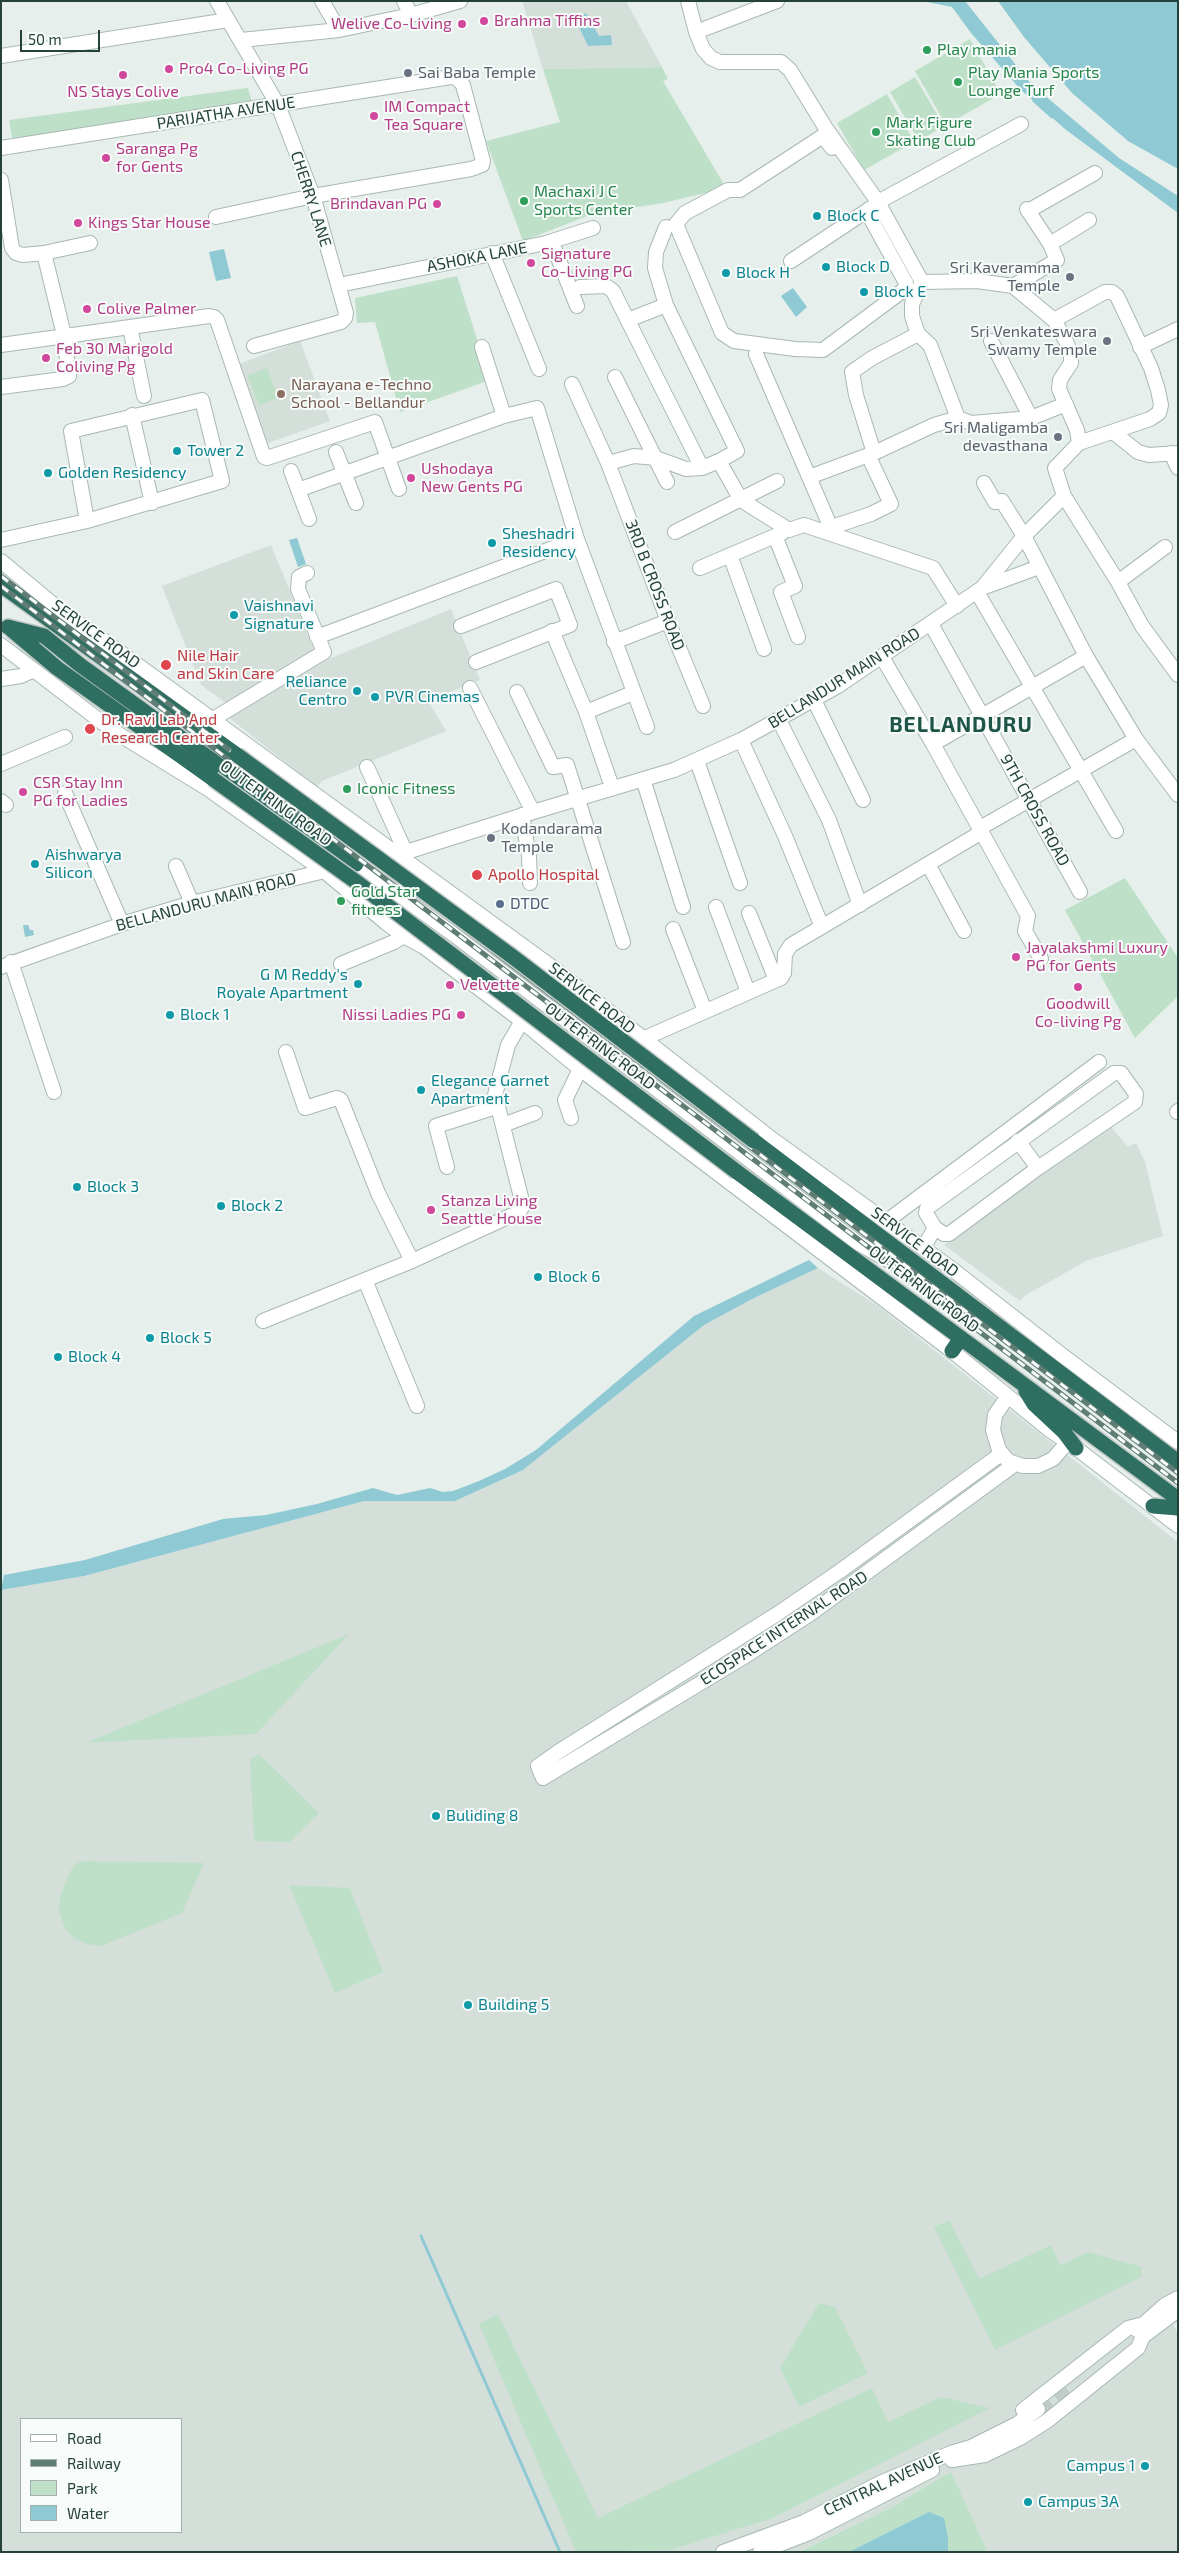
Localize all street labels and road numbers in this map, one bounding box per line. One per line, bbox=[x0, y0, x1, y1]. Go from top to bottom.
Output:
street label: PARIJATHA AVENUE bbox=[155, 93, 297, 133]
street label: CHERRY LANE bbox=[287, 149, 335, 249]
street label: ASHOKA LANE bbox=[425, 238, 529, 276]
street label: 3RD B CROSS ROAD bbox=[621, 517, 689, 653]
street label: SERVICE ROAD bbox=[48, 596, 144, 672]
street label: BELLANDUR MAIN ROAD bbox=[765, 623, 923, 733]
street label: 9TH CROSS ROAD bbox=[996, 751, 1074, 869]
street label: OUTER RING ROAD bbox=[217, 756, 335, 850]
street label: BELLANDURU MAIN ROAD bbox=[114, 869, 298, 935]
street label: SERVICE ROAD bbox=[545, 958, 639, 1038]
street label: OUTER RING ROAD bbox=[541, 998, 659, 1094]
street label: SERVICE ROAD bbox=[868, 1203, 962, 1281]
street label: OUTER RING ROAD bbox=[865, 1241, 983, 1337]
street label: ECOSPACE INTERNAL ROAD bbox=[697, 1567, 871, 1689]
street label: CENTRAL AVENUE bbox=[820, 2448, 946, 2520]

